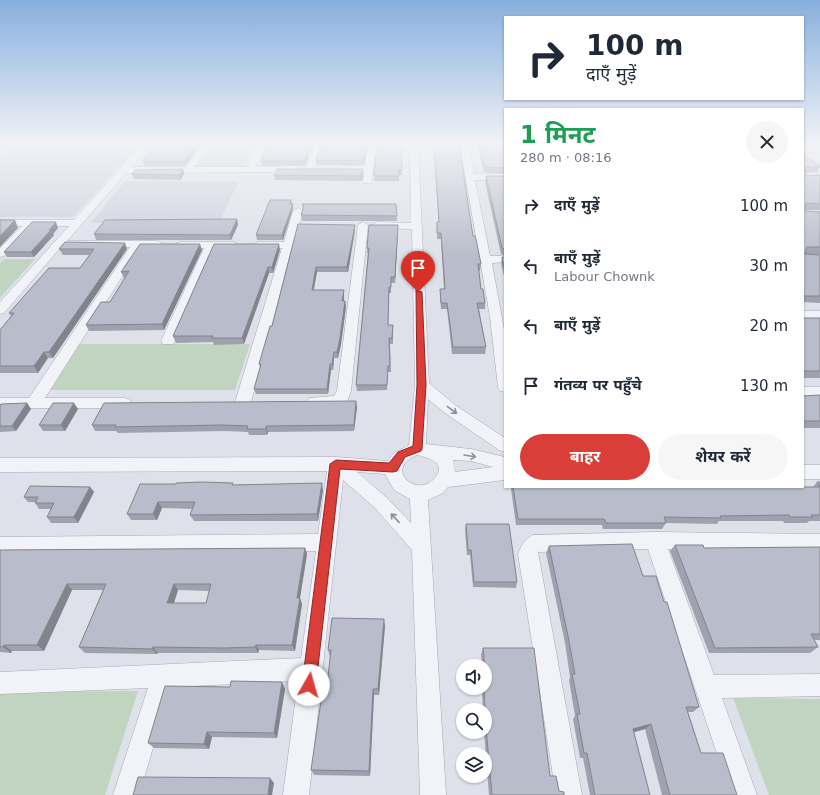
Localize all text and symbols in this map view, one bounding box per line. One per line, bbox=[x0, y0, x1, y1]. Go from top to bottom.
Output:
text: 100 m bbox=[586, 29, 683, 62]
icon: right bbox=[520, 32, 572, 84]
text: दाएँ मुड़ें bbox=[586, 63, 636, 84]
text: 1 मिनट bbox=[520, 121, 595, 149]
button: close bbox=[746, 121, 788, 163]
text: 280 m · 08:16 bbox=[520, 150, 611, 165]
icon: right bbox=[520, 195, 542, 217]
text: दाएँ मुड़ें bbox=[554, 196, 600, 214]
text: 100 m bbox=[740, 197, 788, 215]
text: बाएँ मुड़ें bbox=[554, 249, 600, 267]
pin bbox=[401, 251, 435, 292]
icon: left bbox=[520, 255, 542, 277]
icon: arrive bbox=[407, 257, 429, 279]
text: 30 m bbox=[750, 257, 788, 275]
text: Labour Chownk bbox=[554, 269, 655, 284]
icon: left bbox=[520, 315, 542, 337]
text: बाएँ मुड़ें bbox=[554, 316, 600, 334]
text: 20 m bbox=[750, 317, 788, 335]
icon: arrive bbox=[520, 375, 542, 397]
text: गंतव्य पर पहुँचे bbox=[554, 376, 642, 394]
text: 130 m bbox=[740, 377, 788, 395]
one-way arrow bbox=[446, 406, 457, 414]
button: बाहर bbox=[520, 434, 650, 480]
button: शेयर करें bbox=[658, 434, 788, 480]
one-way arrow bbox=[463, 452, 476, 460]
one-way arrow bbox=[390, 513, 400, 523]
map controls bbox=[456, 659, 492, 783]
button: sound bbox=[456, 659, 492, 695]
position arrow bbox=[288, 664, 330, 706]
button: search bbox=[456, 703, 492, 739]
button: layers bbox=[456, 747, 492, 783]

